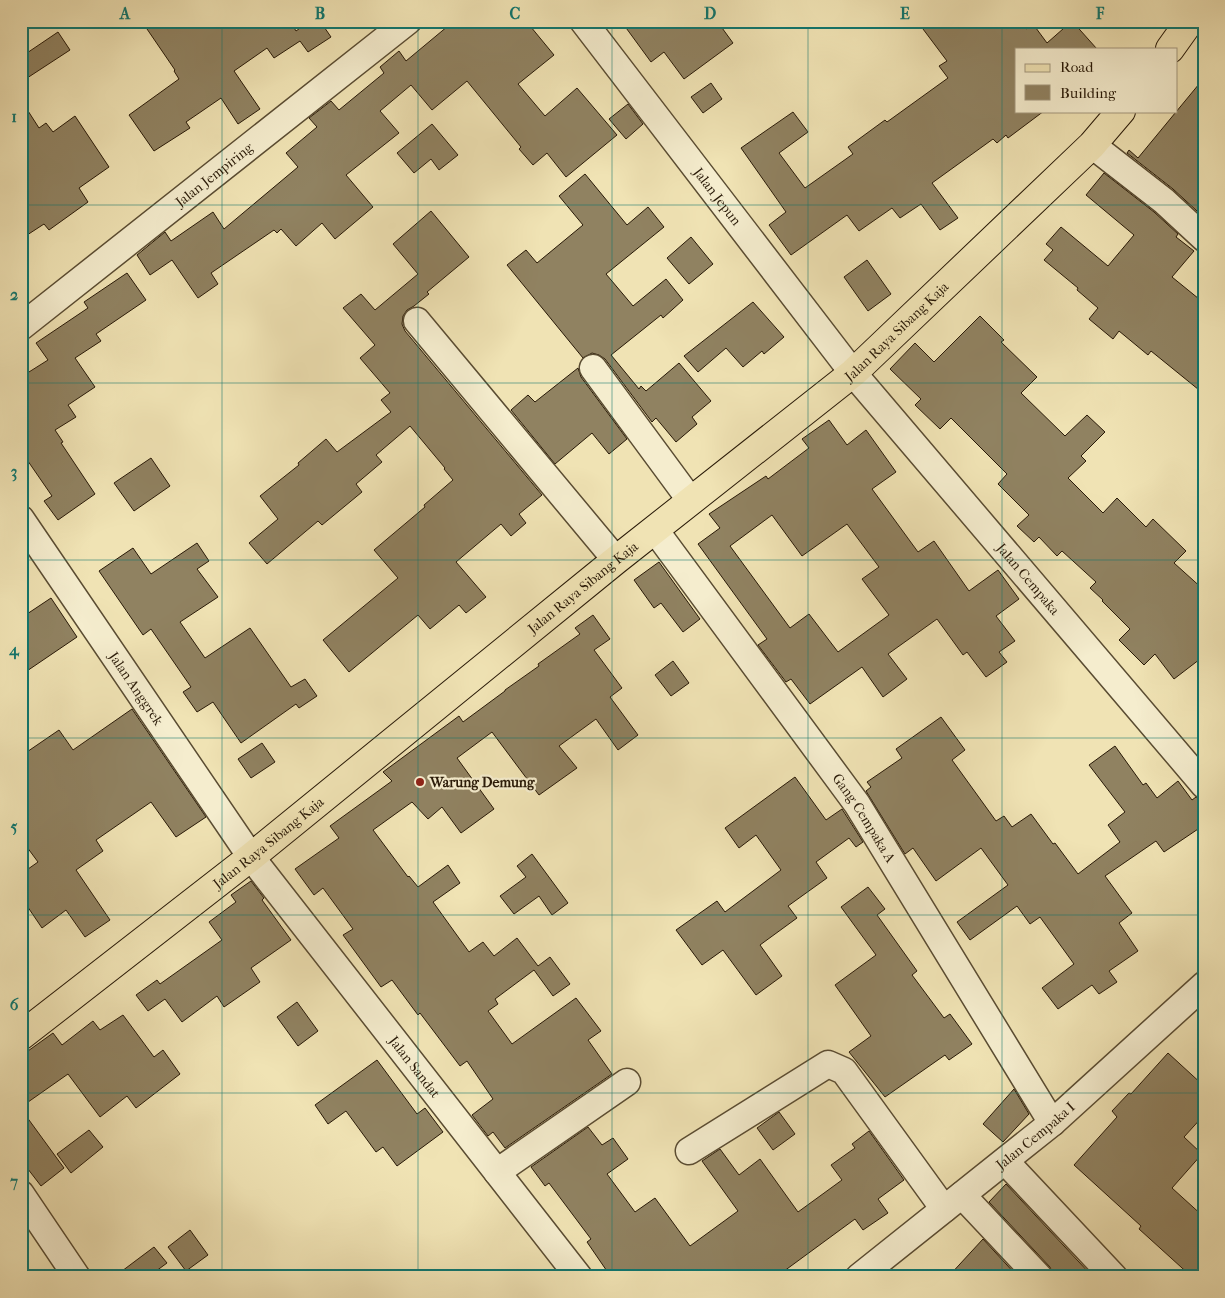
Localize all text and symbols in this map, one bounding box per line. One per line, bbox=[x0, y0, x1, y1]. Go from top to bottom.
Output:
text: A bbox=[119, 4, 131, 23]
text: B bbox=[315, 4, 325, 23]
text: C bbox=[510, 4, 521, 23]
text: D bbox=[704, 4, 716, 23]
text: E bbox=[900, 4, 910, 23]
text: F bbox=[1095, 4, 1105, 23]
legend bbox=[1015, 48, 1178, 112]
text: Road bbox=[1060, 58, 1094, 76]
text: Building bbox=[1060, 84, 1117, 102]
text: 1 bbox=[11, 107, 17, 126]
street label: Jalan Jempiring bbox=[171, 138, 256, 211]
street label: Jalan Jepun bbox=[689, 163, 745, 229]
street label: Jalan Raya Sibang Kaja bbox=[840, 278, 952, 385]
text: 2 bbox=[10, 285, 18, 304]
text: 3 bbox=[11, 462, 17, 482]
street label: Jalan Raya Sibang Kaja bbox=[523, 537, 642, 638]
street label: Jalan Cempaka bbox=[992, 539, 1064, 619]
text: 4 bbox=[8, 640, 20, 660]
street label: Jalan Anggrek bbox=[105, 648, 168, 729]
street label: Gang Cempaka A bbox=[829, 770, 900, 866]
place label: Warung Demung bbox=[429, 774, 535, 791]
marker: Warung Demung bbox=[414, 776, 426, 788]
street label: Jalan Raya Sibang Kaja bbox=[209, 793, 327, 893]
text: 5 bbox=[11, 817, 18, 836]
text: 6 bbox=[10, 995, 19, 1014]
street label: Jalan Sandat bbox=[385, 1032, 444, 1101]
street label: Jalan Cempaka I bbox=[992, 1098, 1079, 1174]
text: 7 bbox=[9, 1172, 18, 1191]

